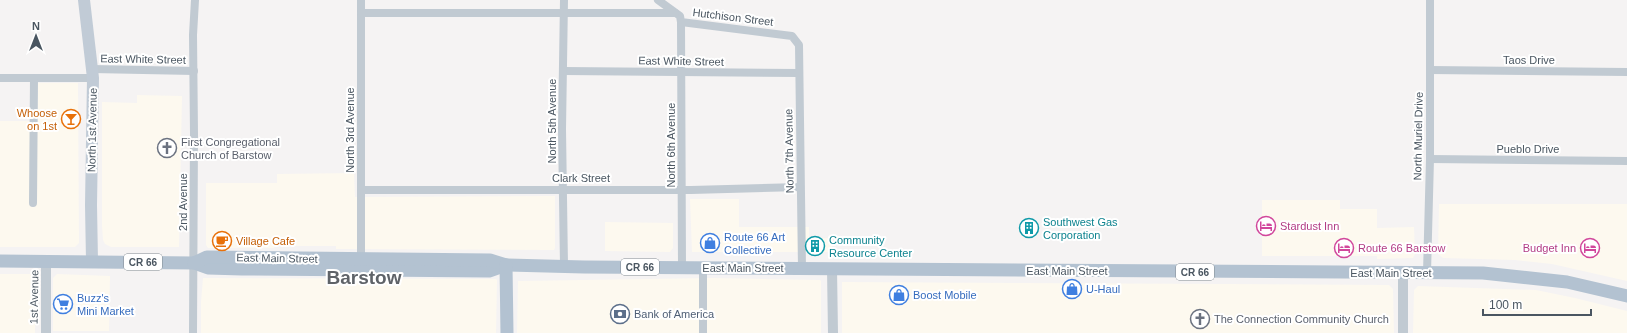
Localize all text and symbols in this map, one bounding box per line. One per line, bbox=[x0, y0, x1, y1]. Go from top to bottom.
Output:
street label: Hutchison Street bbox=[692, 6, 774, 28]
north arrow bbox=[16, 16, 56, 56]
text: N bbox=[32, 20, 40, 32]
street label: East White Street bbox=[100, 52, 186, 66]
street label: East White Street bbox=[638, 54, 724, 68]
street label: Taos Drive bbox=[1503, 54, 1555, 66]
street label: North 5th Avenue bbox=[546, 79, 558, 163]
street label: North 3rd Avenue bbox=[344, 87, 356, 173]
street label: North 1st Avenue bbox=[85, 88, 99, 172]
street label: North Muriel Drive bbox=[1411, 92, 1425, 180]
street label: North 6th Avenue bbox=[665, 103, 677, 187]
place label: Whoose on 1st bbox=[17, 107, 57, 132]
bar icon: Whoose on 1st bbox=[60, 108, 82, 130]
street label: North 7th Avenue bbox=[782, 108, 796, 194]
place label: First Congregational Church of Barstow bbox=[181, 136, 280, 161]
church icon: First Congregational Church of Barstow bbox=[156, 137, 178, 159]
street label: Pueblo Drive bbox=[1497, 143, 1559, 155]
street label: Clark Street bbox=[552, 172, 610, 184]
street label: 2nd Avenue bbox=[177, 173, 189, 231]
hotel icon: Stardust Inn bbox=[1255, 215, 1277, 237]
place label: Southwest Gas Corporation bbox=[1043, 216, 1118, 241]
building icon: Southwest Gas Corporation bbox=[1018, 217, 1040, 239]
place label: Stardust Inn bbox=[1280, 220, 1339, 232]
cafe icon: Village Cafe bbox=[211, 230, 233, 252]
place label: Route 66 Art Collective bbox=[724, 231, 785, 256]
shop icon: Route 66 Art Collective bbox=[699, 232, 721, 254]
place label: Community Resource Center bbox=[829, 234, 912, 259]
place label: Village Cafe bbox=[236, 235, 295, 247]
building icon: Community Resource Center bbox=[804, 235, 826, 257]
hotel icon: Route 66 Barstow bbox=[1333, 237, 1355, 259]
hotel icon: Budget Inn bbox=[1579, 237, 1601, 259]
place label: Route 66 Barstow bbox=[1358, 242, 1445, 254]
place label: Budget Inn bbox=[1523, 242, 1576, 254]
street label: East Main Street bbox=[236, 251, 318, 265]
road number: CR 66 bbox=[124, 254, 162, 270]
road number: CR 66 bbox=[621, 259, 659, 275]
street label: East Main Street bbox=[702, 262, 784, 274]
road number: CR 66 bbox=[1176, 264, 1214, 280]
street label: East Main Street bbox=[1026, 265, 1108, 277]
district label: Barstow bbox=[327, 267, 402, 288]
street label: East Main Street bbox=[1350, 267, 1432, 279]
street label: 1st Avenue bbox=[28, 270, 40, 324]
shop icon: U-Haul bbox=[1061, 278, 1083, 300]
place label: U-Haul bbox=[1086, 283, 1120, 295]
shop icon: Boost Mobile bbox=[888, 284, 910, 306]
place label: Boost Mobile bbox=[913, 289, 977, 301]
scale bar bbox=[1483, 291, 1591, 317]
place label: Buzz's Mini Market bbox=[77, 292, 134, 317]
supermarket icon: Buzz's Mini Market bbox=[52, 293, 74, 315]
text: 100 m bbox=[1489, 298, 1522, 312]
bank icon: Bank of America bbox=[609, 303, 631, 325]
place label: Bank of America bbox=[634, 308, 715, 320]
church icon: The Connection Community Church bbox=[1189, 308, 1211, 330]
place label: The Connection Community Church bbox=[1214, 313, 1389, 325]

